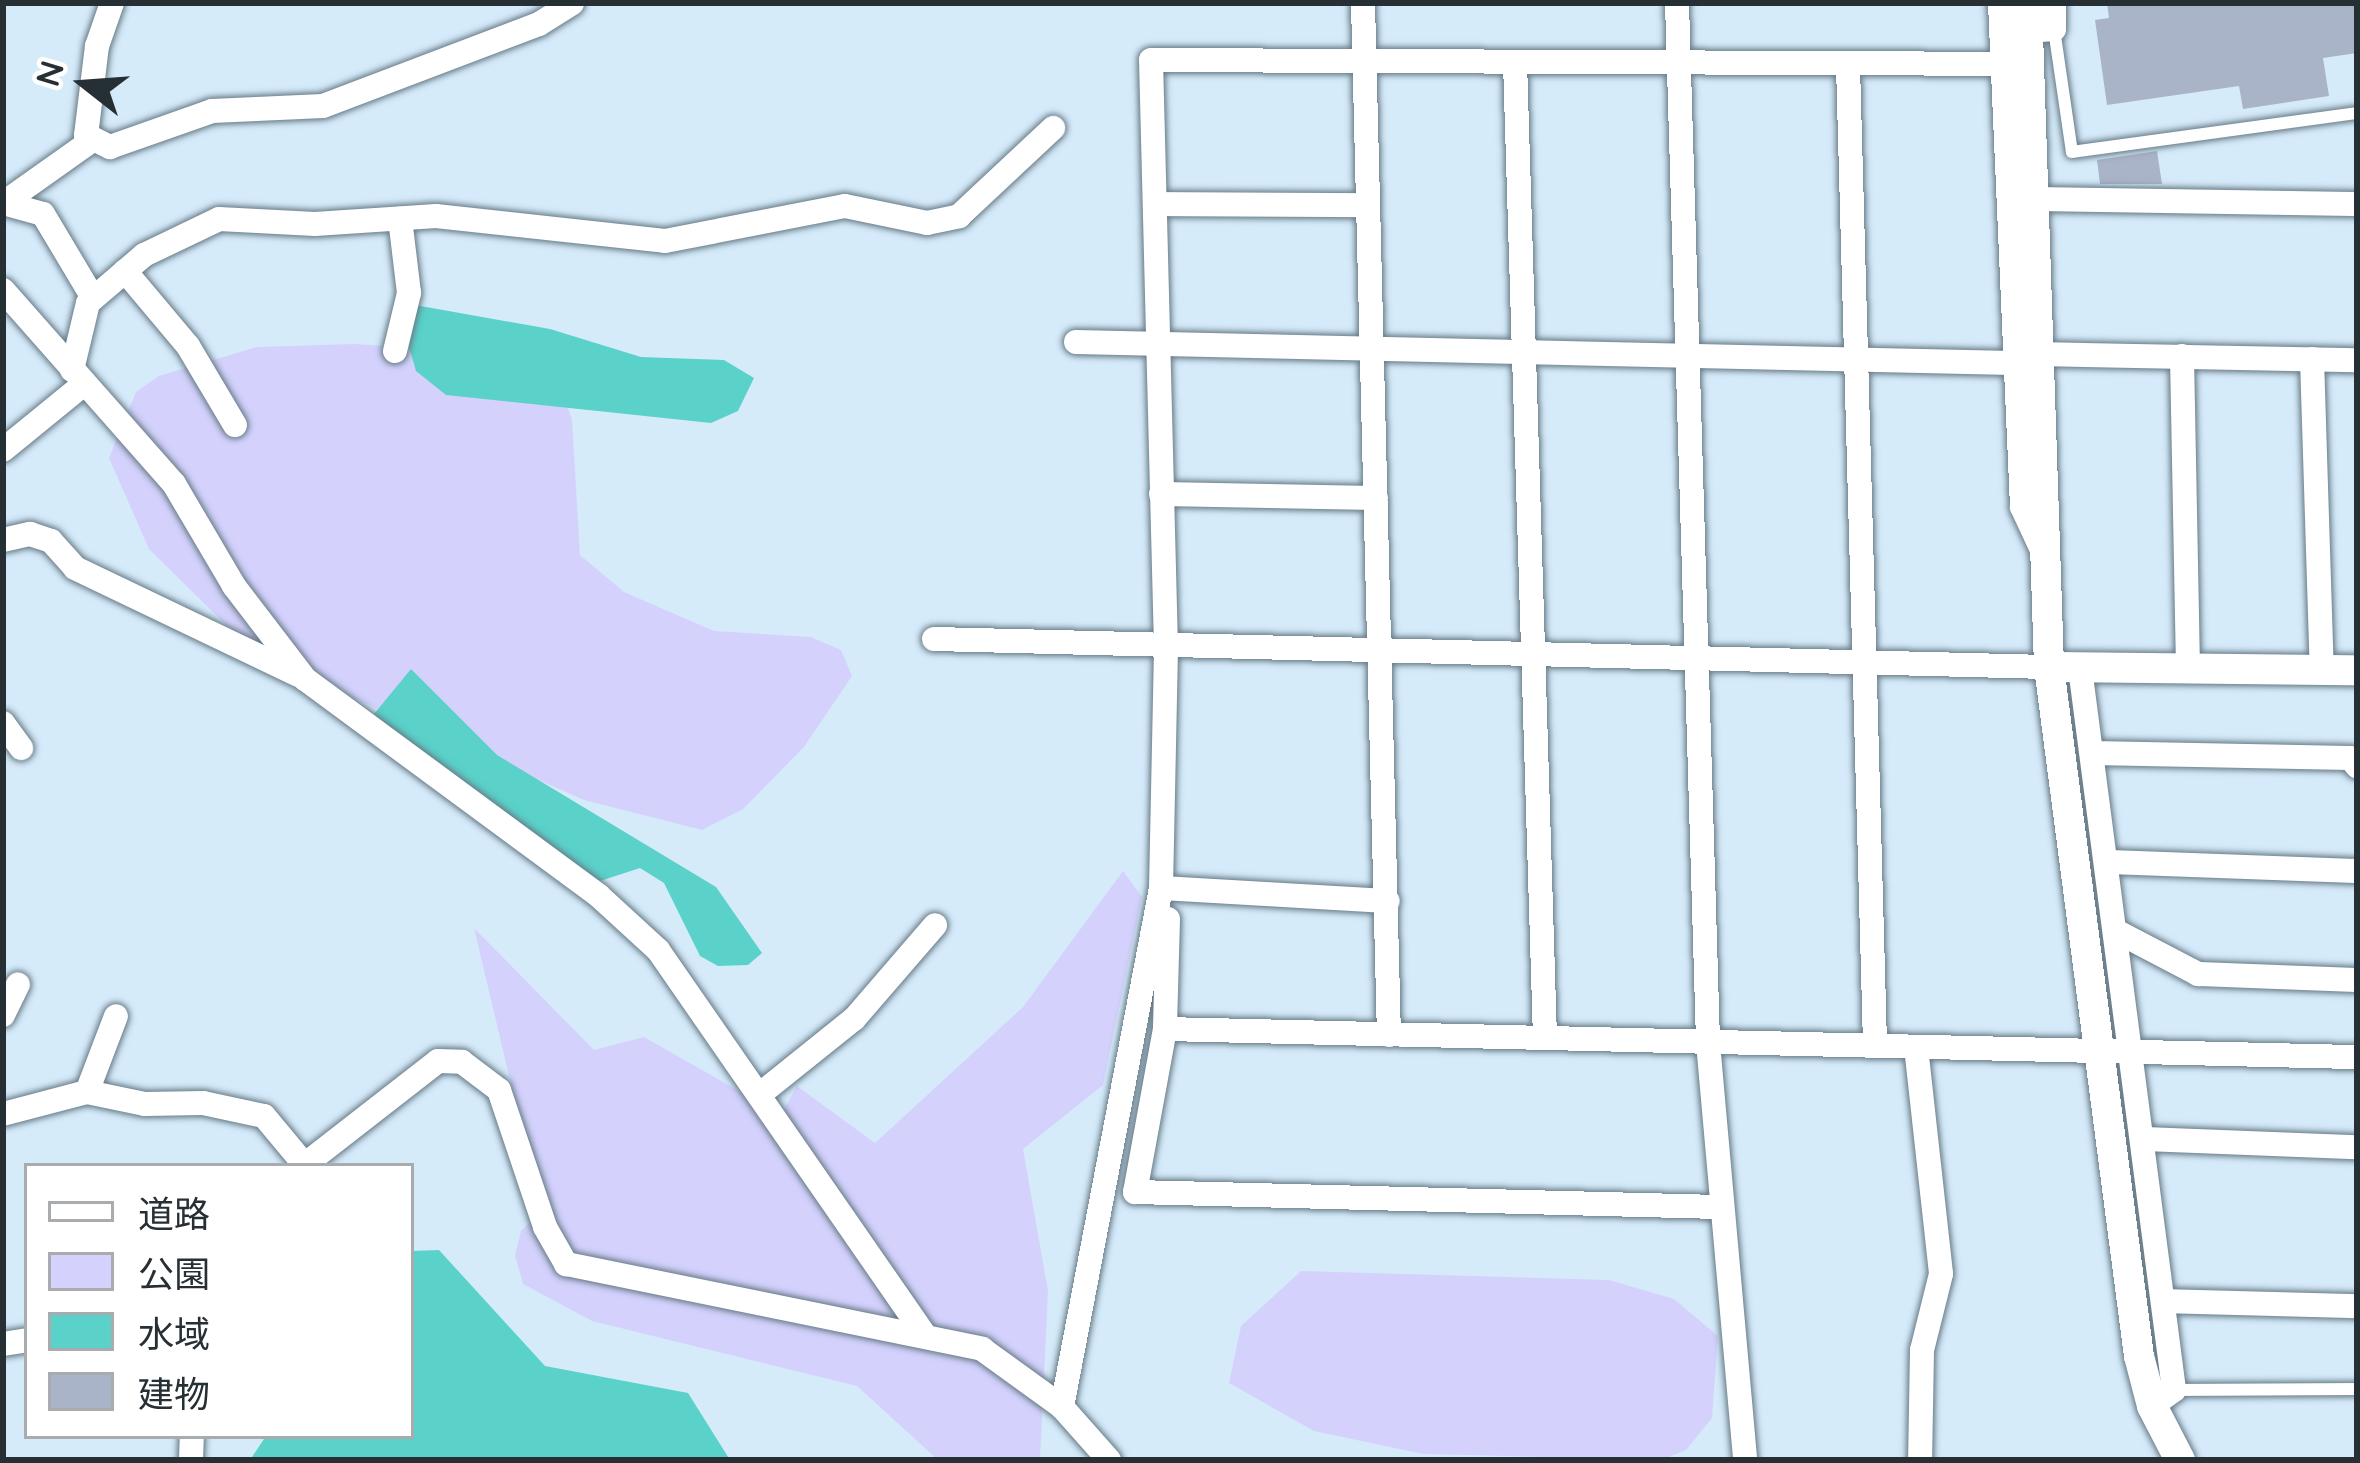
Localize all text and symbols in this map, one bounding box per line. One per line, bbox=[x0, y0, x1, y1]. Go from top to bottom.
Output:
north arrow bbox=[24, 24, 144, 144]
text: N bbox=[26, 56, 72, 91]
legend bbox=[24, 1163, 414, 1439]
text: 道路 bbox=[138, 1191, 210, 1236]
text: 公園 bbox=[138, 1251, 210, 1296]
text: 水域 bbox=[138, 1311, 210, 1356]
text: 建物 bbox=[138, 1371, 210, 1416]

